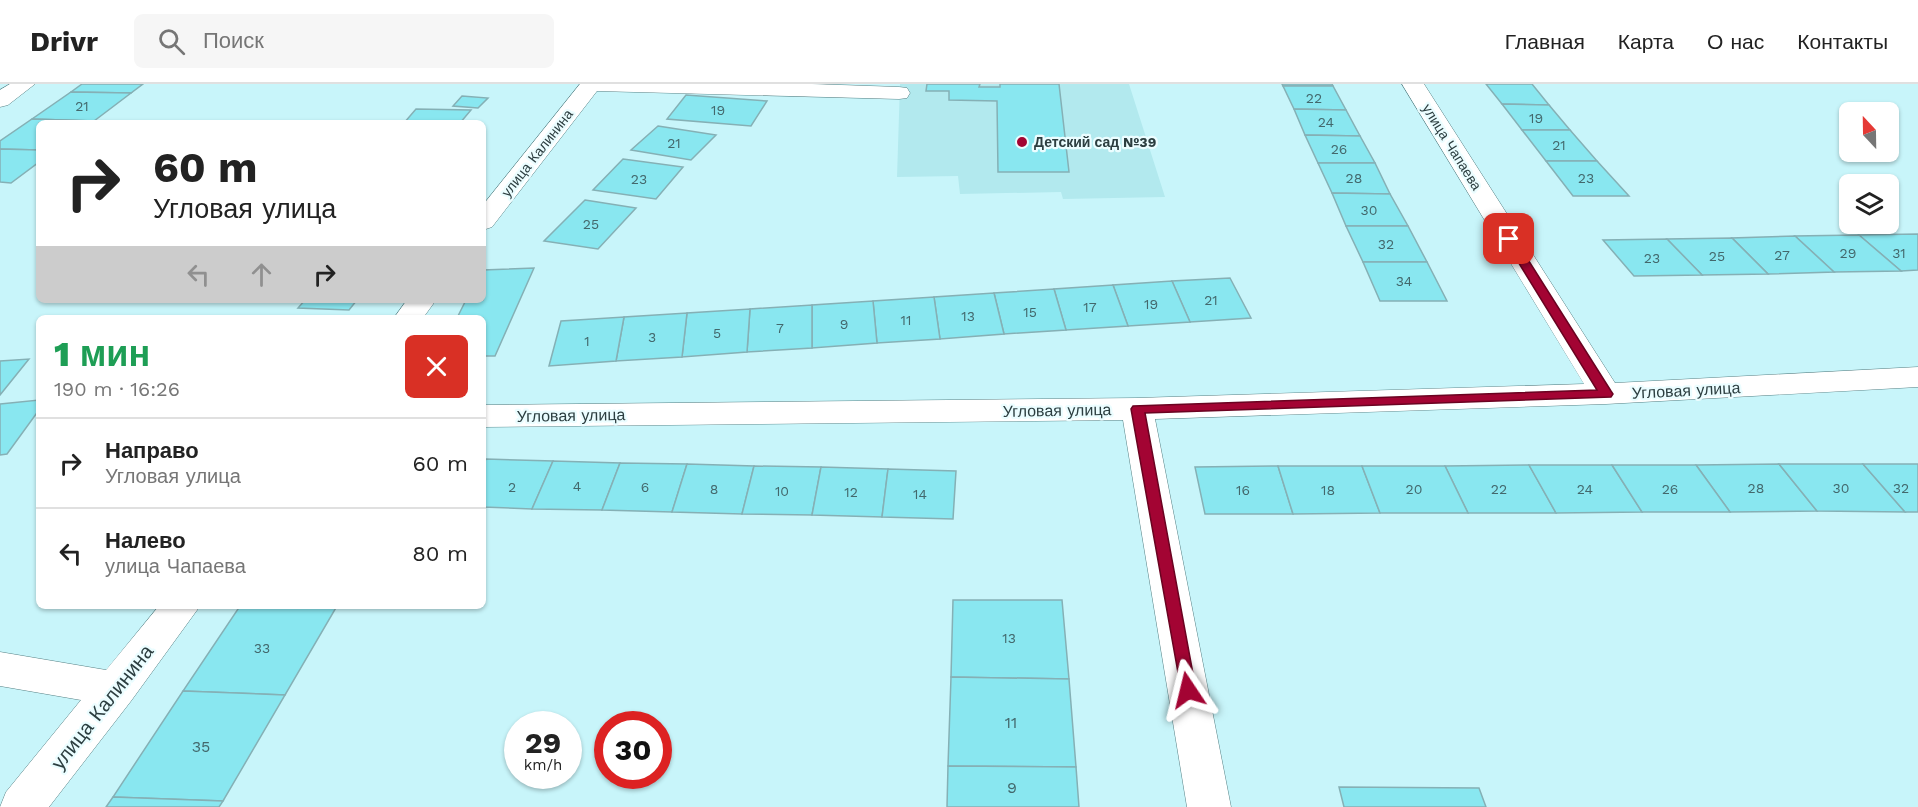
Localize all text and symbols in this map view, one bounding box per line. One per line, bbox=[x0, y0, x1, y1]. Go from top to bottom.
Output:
search box bbox=[134, 14, 554, 68]
text: Drivr bbox=[30, 25, 98, 58]
icon: search bbox=[155, 25, 188, 58]
text: Поиск bbox=[203, 28, 264, 53]
text: Главная bbox=[1505, 29, 1585, 54]
text: Карта bbox=[1618, 29, 1674, 54]
text: О нас bbox=[1707, 29, 1764, 54]
text: Контакты bbox=[1797, 29, 1888, 54]
house number: 22 bbox=[1306, 90, 1322, 106]
house number: 21 bbox=[75, 98, 89, 114]
street label: улица Чапаева bbox=[1419, 101, 1485, 193]
house number: 19 bbox=[711, 102, 725, 118]
north arrow bbox=[1839, 102, 1899, 162]
map controls bbox=[1839, 102, 1899, 234]
street label: улица Калинина bbox=[498, 106, 576, 200]
house number: 19 bbox=[1529, 110, 1543, 126]
house number: 24 bbox=[1318, 114, 1334, 130]
place label: Детский сад №39 bbox=[1034, 134, 1156, 150]
house number: 21 bbox=[667, 135, 681, 151]
marker: Детский сад №39 bbox=[1015, 135, 1029, 149]
house number: 21 bbox=[1552, 137, 1566, 153]
house number: 26 bbox=[1331, 141, 1347, 157]
text: 60 m bbox=[153, 143, 257, 192]
icon: right bbox=[54, 144, 132, 222]
house number: 28 bbox=[1346, 170, 1362, 186]
house number: 23 bbox=[1578, 170, 1594, 186]
house number: 23 bbox=[631, 171, 647, 187]
button: layers bbox=[1839, 174, 1899, 234]
text: Угловая улица bbox=[153, 193, 336, 225]
house number: 30 bbox=[1361, 202, 1377, 218]
pin bbox=[1483, 213, 1534, 264]
house number: 25 bbox=[583, 216, 599, 232]
icon: arrive bbox=[1492, 222, 1525, 255]
house number: 32 bbox=[1378, 236, 1394, 252]
house number: 29 bbox=[1840, 245, 1856, 261]
house number: 31 bbox=[1892, 245, 1906, 261]
house number: 27 bbox=[1774, 247, 1790, 263]
house number: 25 bbox=[1709, 248, 1725, 264]
house number: 23 bbox=[1644, 250, 1660, 266]
icon: left bbox=[182, 258, 215, 291]
icon: ahead bbox=[245, 258, 278, 291]
icon: right bbox=[308, 258, 341, 291]
house number: 34 bbox=[1396, 273, 1412, 289]
house number: 21 bbox=[1204, 292, 1218, 308]
house number: 19 bbox=[1144, 296, 1158, 312]
house number: 17 bbox=[1083, 299, 1097, 315]
house number: 15 bbox=[1023, 304, 1037, 320]
house number: 13 bbox=[961, 308, 975, 324]
house number: 11 bbox=[901, 312, 911, 328]
house number: 9 bbox=[840, 316, 848, 332]
house number: 7 bbox=[776, 320, 784, 336]
house number: 5 bbox=[713, 325, 721, 341]
house number: 3 bbox=[648, 329, 656, 345]
text: 1 мин bbox=[54, 333, 150, 375]
house number: 1 bbox=[584, 333, 590, 349]
button: close bbox=[405, 335, 468, 398]
text: 190 m · 16:26 bbox=[54, 377, 180, 401]
street label: Угловая улица bbox=[1631, 378, 1741, 403]
street label: Угловая улица bbox=[1003, 400, 1112, 421]
street label: Угловая улица bbox=[517, 405, 626, 426]
text: Направо bbox=[105, 438, 199, 463]
icon: right bbox=[54, 447, 87, 480]
text: 60 m bbox=[412, 451, 468, 476]
text: Угловая улица bbox=[105, 464, 241, 488]
house number: 4 bbox=[573, 478, 581, 494]
house number: 2 bbox=[508, 479, 516, 495]
house number: 6 bbox=[641, 479, 649, 495]
house number: 28 bbox=[1748, 480, 1764, 496]
house number: 30 bbox=[1833, 480, 1849, 496]
house number: 32 bbox=[1893, 480, 1909, 496]
house number: 8 bbox=[710, 481, 718, 497]
house number: 20 bbox=[1406, 481, 1422, 497]
house number: 22 bbox=[1491, 481, 1507, 497]
house number: 24 bbox=[1577, 481, 1593, 497]
house number: 26 bbox=[1662, 481, 1678, 497]
house number: 16 bbox=[1236, 482, 1250, 498]
house number: 18 bbox=[1321, 482, 1335, 498]
house number: 10 bbox=[775, 483, 789, 499]
house number: 12 bbox=[844, 484, 858, 500]
house number: 14 bbox=[913, 486, 927, 502]
text: Налево bbox=[105, 528, 186, 553]
icon: left bbox=[54, 537, 87, 570]
text: 80 m bbox=[412, 541, 468, 566]
text: улица Чапаева bbox=[105, 554, 246, 578]
house number: 13 bbox=[1002, 630, 1016, 646]
street label: улица Калинина bbox=[46, 639, 159, 774]
house number: 33 bbox=[254, 640, 270, 656]
position arrow bbox=[1156, 658, 1220, 722]
speed limit sign: 30 bbox=[594, 711, 672, 789]
house number: 11 bbox=[1005, 713, 1017, 732]
text: 29 bbox=[525, 725, 561, 760]
house number: 35 bbox=[192, 737, 210, 756]
text: km/h bbox=[524, 756, 562, 774]
house number: 9 bbox=[1007, 778, 1017, 797]

